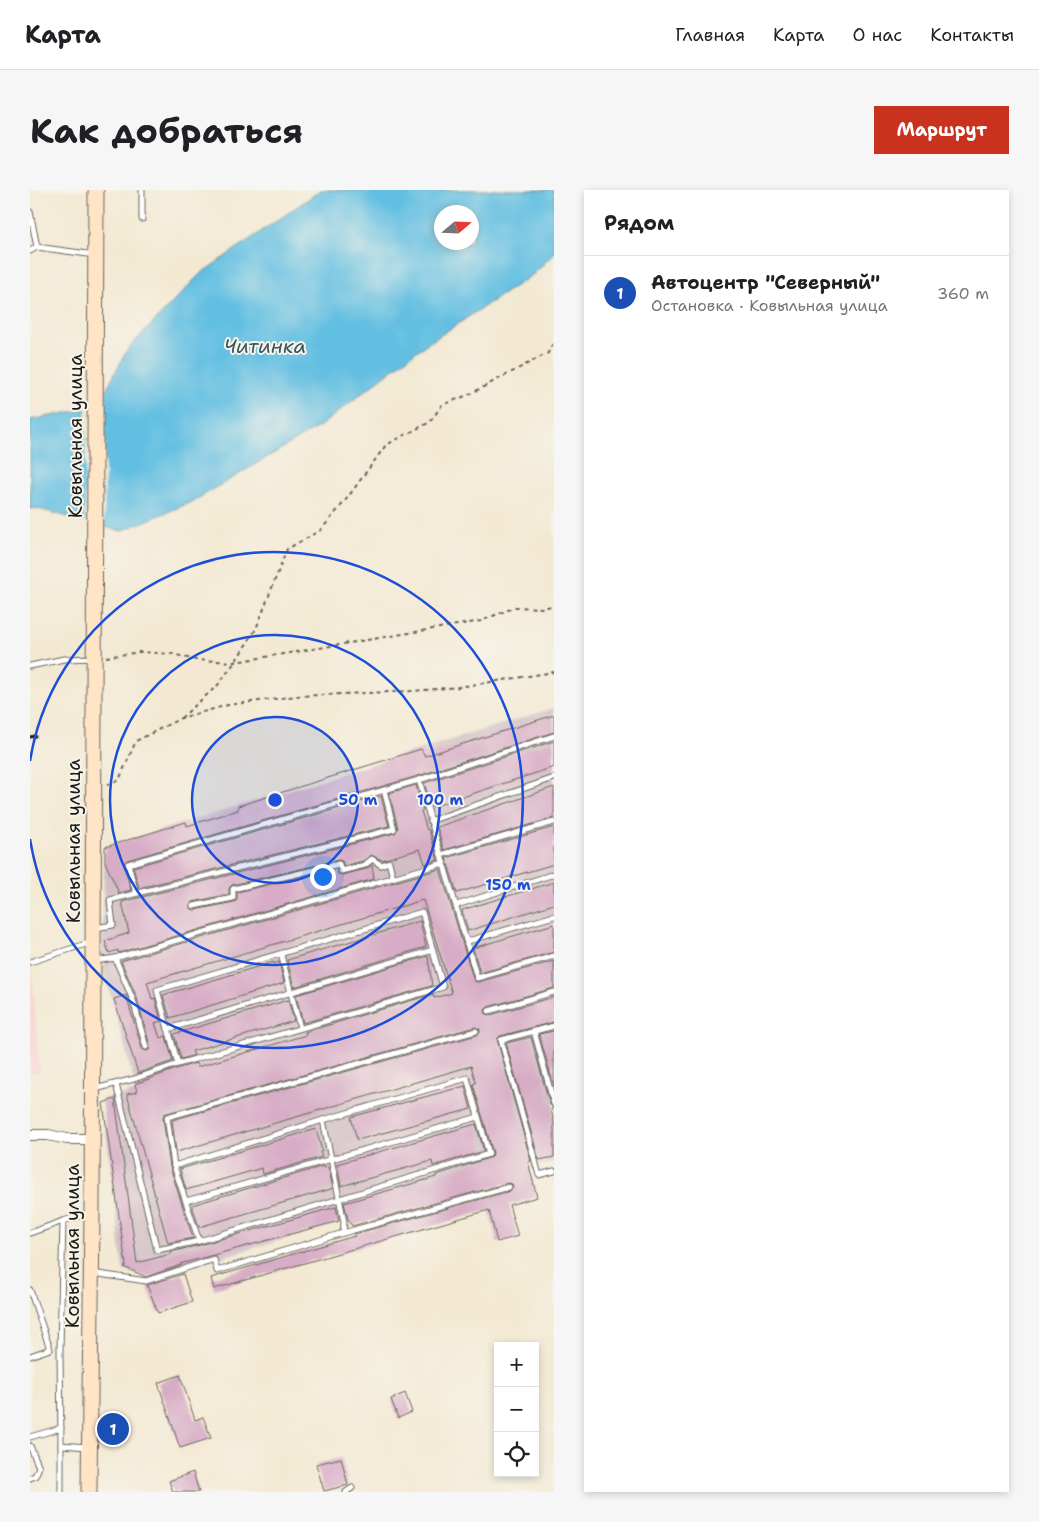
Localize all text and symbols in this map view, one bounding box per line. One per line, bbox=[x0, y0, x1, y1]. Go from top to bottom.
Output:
text: Карта bbox=[25, 19, 101, 51]
text: Главная bbox=[675, 23, 745, 47]
text: Карта bbox=[773, 23, 825, 47]
text: О нас bbox=[853, 23, 902, 47]
text: Контакты bbox=[930, 23, 1014, 47]
button: Маршрут bbox=[874, 106, 1009, 154]
text: Как добраться bbox=[30, 107, 303, 154]
north arrow bbox=[434, 205, 479, 250]
text: Рядом bbox=[604, 209, 674, 237]
text: Автоцентр "Северный" bbox=[651, 270, 880, 295]
text: 1 bbox=[616, 283, 624, 304]
text: 360 m bbox=[937, 283, 989, 304]
text: Остановка · Ковыльная улица bbox=[651, 295, 888, 316]
water label: Читинка bbox=[224, 333, 306, 359]
street label: Ковыльная улица bbox=[63, 354, 88, 518]
street label: Ковыльная улица bbox=[61, 759, 86, 923]
text: 50 m bbox=[339, 790, 378, 810]
text: 100 m bbox=[417, 790, 463, 810]
centre of rings bbox=[266, 791, 284, 809]
your location bbox=[310, 864, 336, 890]
text: 150 m bbox=[485, 875, 531, 895]
street label: Ковыльная улица bbox=[60, 1164, 85, 1328]
map controls bbox=[494, 1342, 539, 1477]
button: + bbox=[494, 1342, 539, 1387]
button: − bbox=[494, 1387, 539, 1432]
pin: 1 bbox=[97, 1410, 129, 1448]
button: locate bbox=[494, 1432, 539, 1477]

